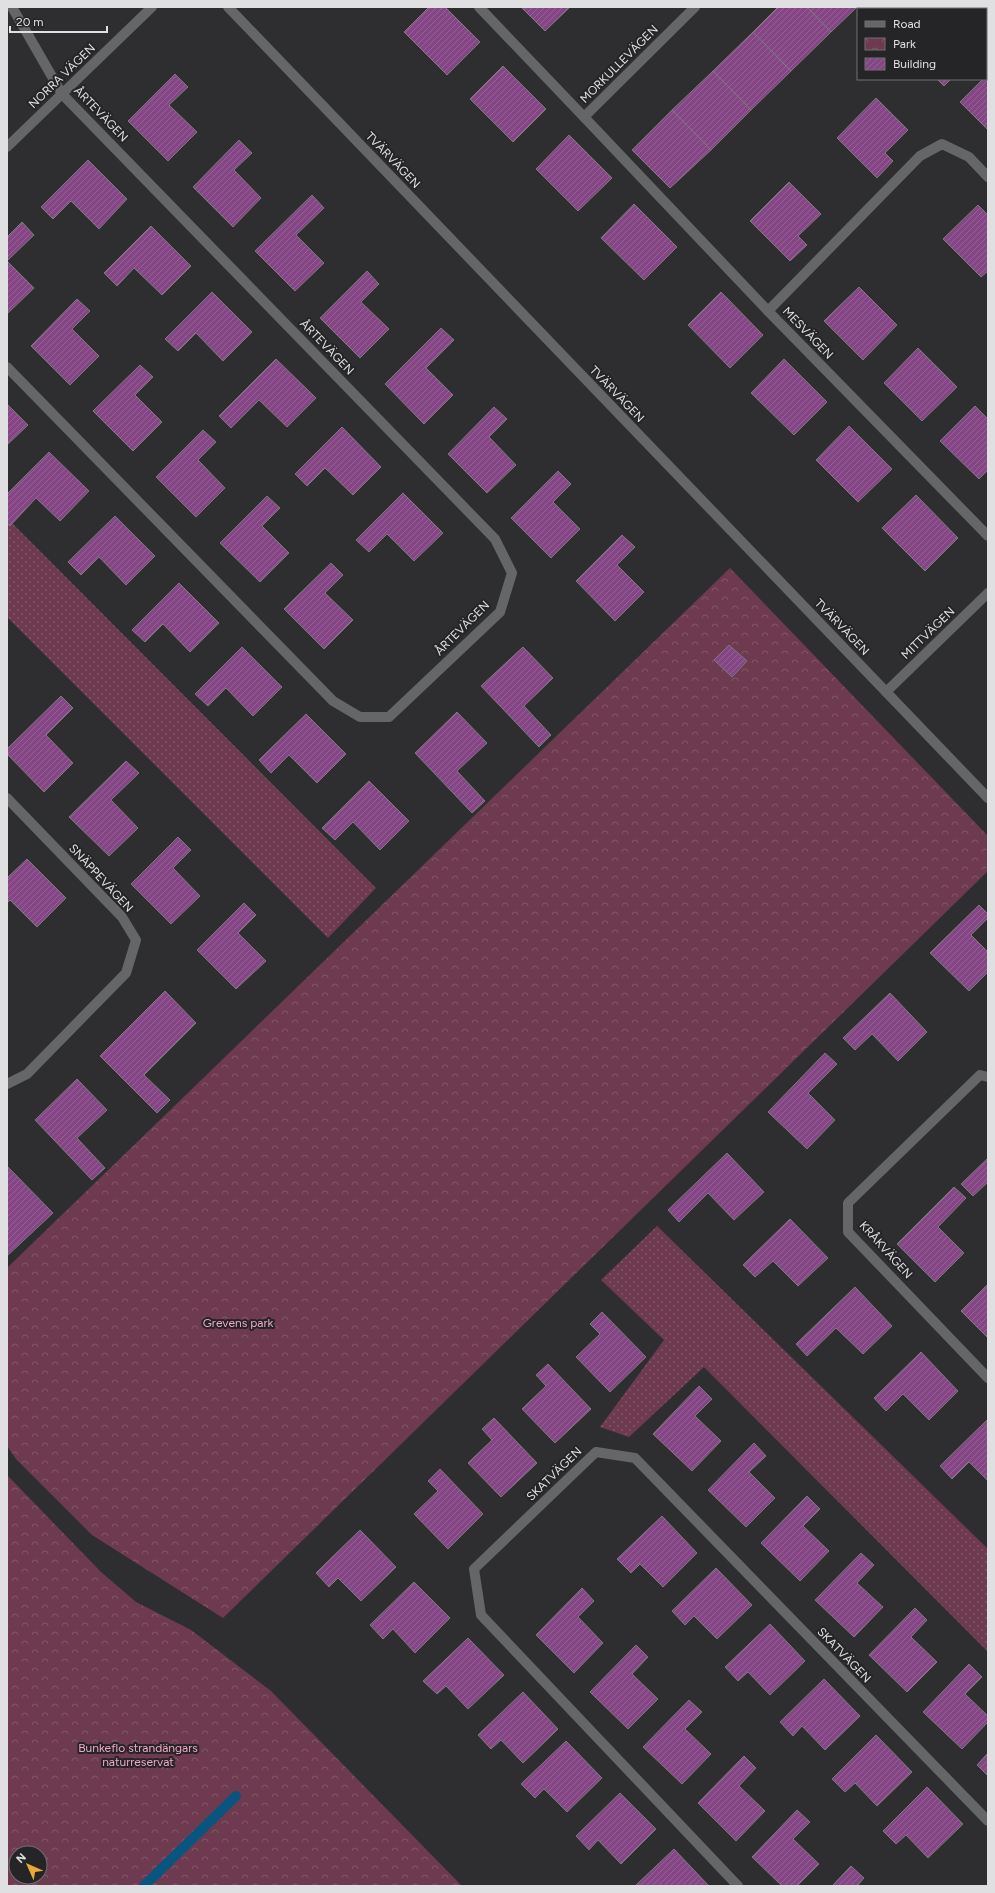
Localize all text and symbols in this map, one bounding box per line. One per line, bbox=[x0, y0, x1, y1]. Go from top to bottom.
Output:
scale bar bbox=[10, 8, 107, 34]
legend bbox=[857, 8, 987, 80]
text: 20 m bbox=[16, 15, 44, 29]
text: Road bbox=[893, 17, 921, 31]
street label: MORKULLEVÄGEN bbox=[577, 22, 661, 106]
text: Park bbox=[893, 37, 916, 51]
street label: NORRA VÄGEN bbox=[26, 41, 98, 111]
text: Building bbox=[893, 57, 936, 71]
street label: ÅRTEVÄGEN bbox=[71, 83, 131, 145]
street label: TVÄRVÄGEN bbox=[363, 129, 423, 191]
street label: MESVÄGEN bbox=[780, 304, 836, 362]
street label: ÅRTEVÄGEN bbox=[297, 316, 357, 378]
street label: TVÄRVÄGEN bbox=[587, 363, 647, 425]
street label: TVÄRVÄGEN bbox=[812, 596, 872, 658]
street label: ÅRTEVÄGEN bbox=[432, 598, 492, 658]
street label: MITTVÄGEN bbox=[898, 604, 958, 662]
street label: SNÄPPEVÄGEN bbox=[66, 841, 136, 915]
street label: KRÅKVÄGEN bbox=[857, 1218, 915, 1282]
park label: Grevens park bbox=[203, 1316, 273, 1330]
street label: SKATVÄGEN bbox=[524, 1444, 584, 1504]
street label: SKATVÄGEN bbox=[814, 1625, 874, 1685]
park label: Bunkeflo strandängars naturreservat bbox=[78, 1741, 198, 1769]
north arrow bbox=[8, 1845, 48, 1885]
text: N bbox=[14, 1851, 29, 1866]

